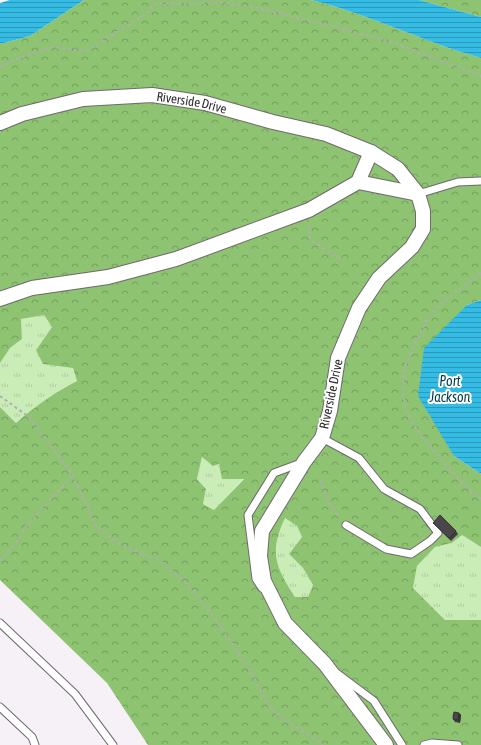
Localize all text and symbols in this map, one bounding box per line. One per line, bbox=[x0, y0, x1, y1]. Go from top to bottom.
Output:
street label: Riverside Drive bbox=[156, 88, 229, 116]
street label: Riverside Drive bbox=[316, 358, 346, 430]
water label: Port Jackson bbox=[429, 373, 471, 405]

